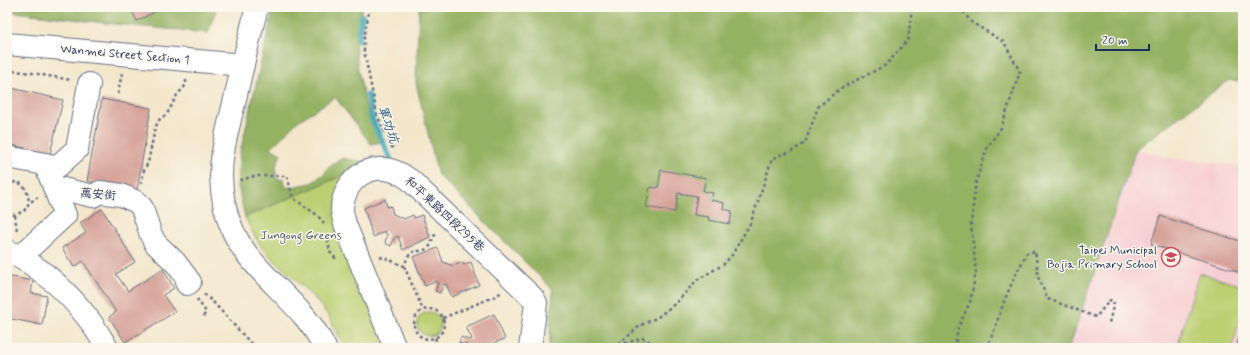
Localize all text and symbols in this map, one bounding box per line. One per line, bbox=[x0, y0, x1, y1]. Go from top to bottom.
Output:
scale bar bbox=[1096, 26, 1149, 52]
text: 20 m bbox=[1102, 33, 1128, 49]
street label: Wanmei Street Section 1 bbox=[60, 41, 190, 69]
water label: 軍功坑 bbox=[373, 103, 403, 148]
street label: 和平東路四段295巷 bbox=[401, 174, 488, 256]
street label: 萬安街 bbox=[79, 185, 117, 205]
park label: Jungong Greens bbox=[261, 228, 342, 245]
place label: Taipei Municipal Bojia Primary School bbox=[1047, 243, 1157, 273]
school or university icon: Taipei Municipal Bojia Primary School bbox=[1160, 246, 1182, 268]

